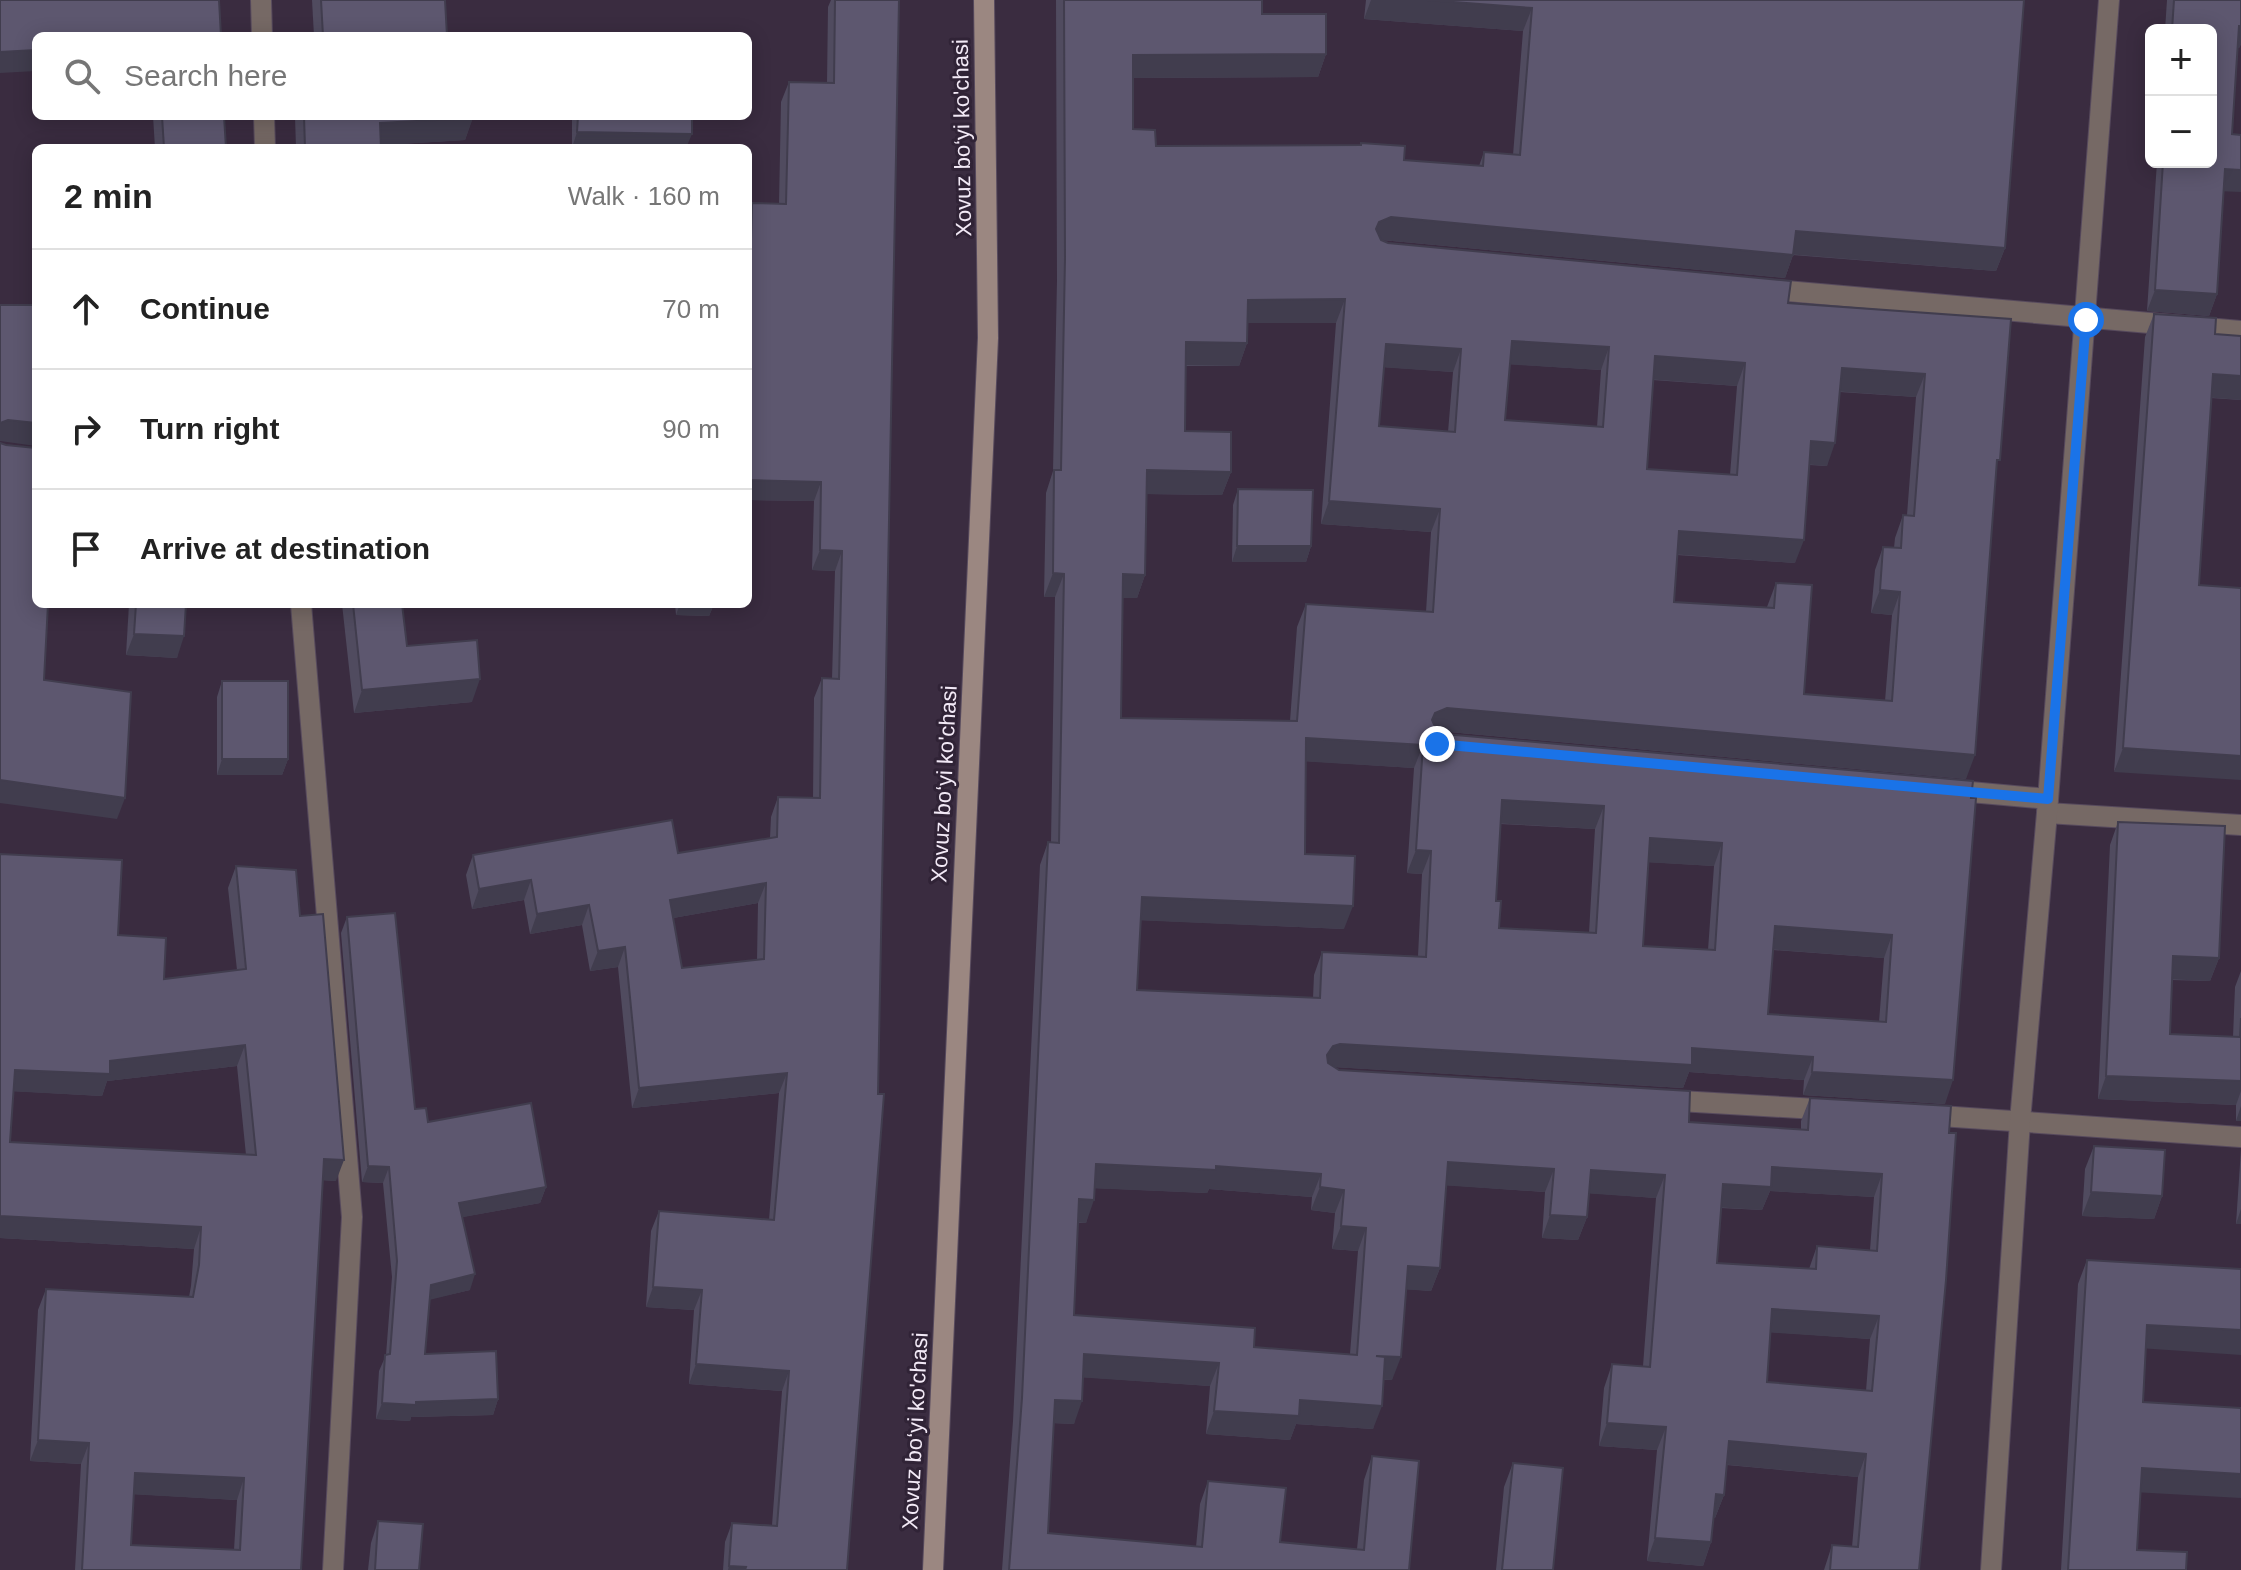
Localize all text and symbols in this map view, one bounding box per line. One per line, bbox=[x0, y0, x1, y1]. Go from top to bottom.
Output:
map controls bbox=[2145, 24, 2217, 168]
button: + bbox=[2145, 24, 2217, 96]
search box bbox=[32, 32, 752, 120]
street label: Xovuz bo‘yi ko'chasi bbox=[948, 39, 976, 237]
icon: search bbox=[60, 54, 104, 98]
text: Search here bbox=[124, 59, 287, 92]
button: − bbox=[2145, 96, 2217, 168]
text: 2 min bbox=[64, 177, 153, 215]
text: Walk · 160 m bbox=[568, 181, 720, 211]
icon: ahead bbox=[64, 287, 108, 331]
text: Continue bbox=[140, 292, 270, 325]
text: 70 m bbox=[662, 294, 720, 324]
route start bbox=[2068, 302, 2104, 338]
icon: right bbox=[64, 407, 108, 451]
text: Turn right bbox=[140, 412, 279, 445]
text: 90 m bbox=[662, 414, 720, 444]
icon: arrive bbox=[64, 527, 108, 571]
text: Arrive at destination bbox=[140, 532, 430, 565]
street label: Xovuz bo‘yi ko'chasi bbox=[926, 685, 962, 883]
route end bbox=[1419, 726, 1455, 762]
street label: Xovuz bo‘yi ko'chasi bbox=[897, 1332, 933, 1530]

